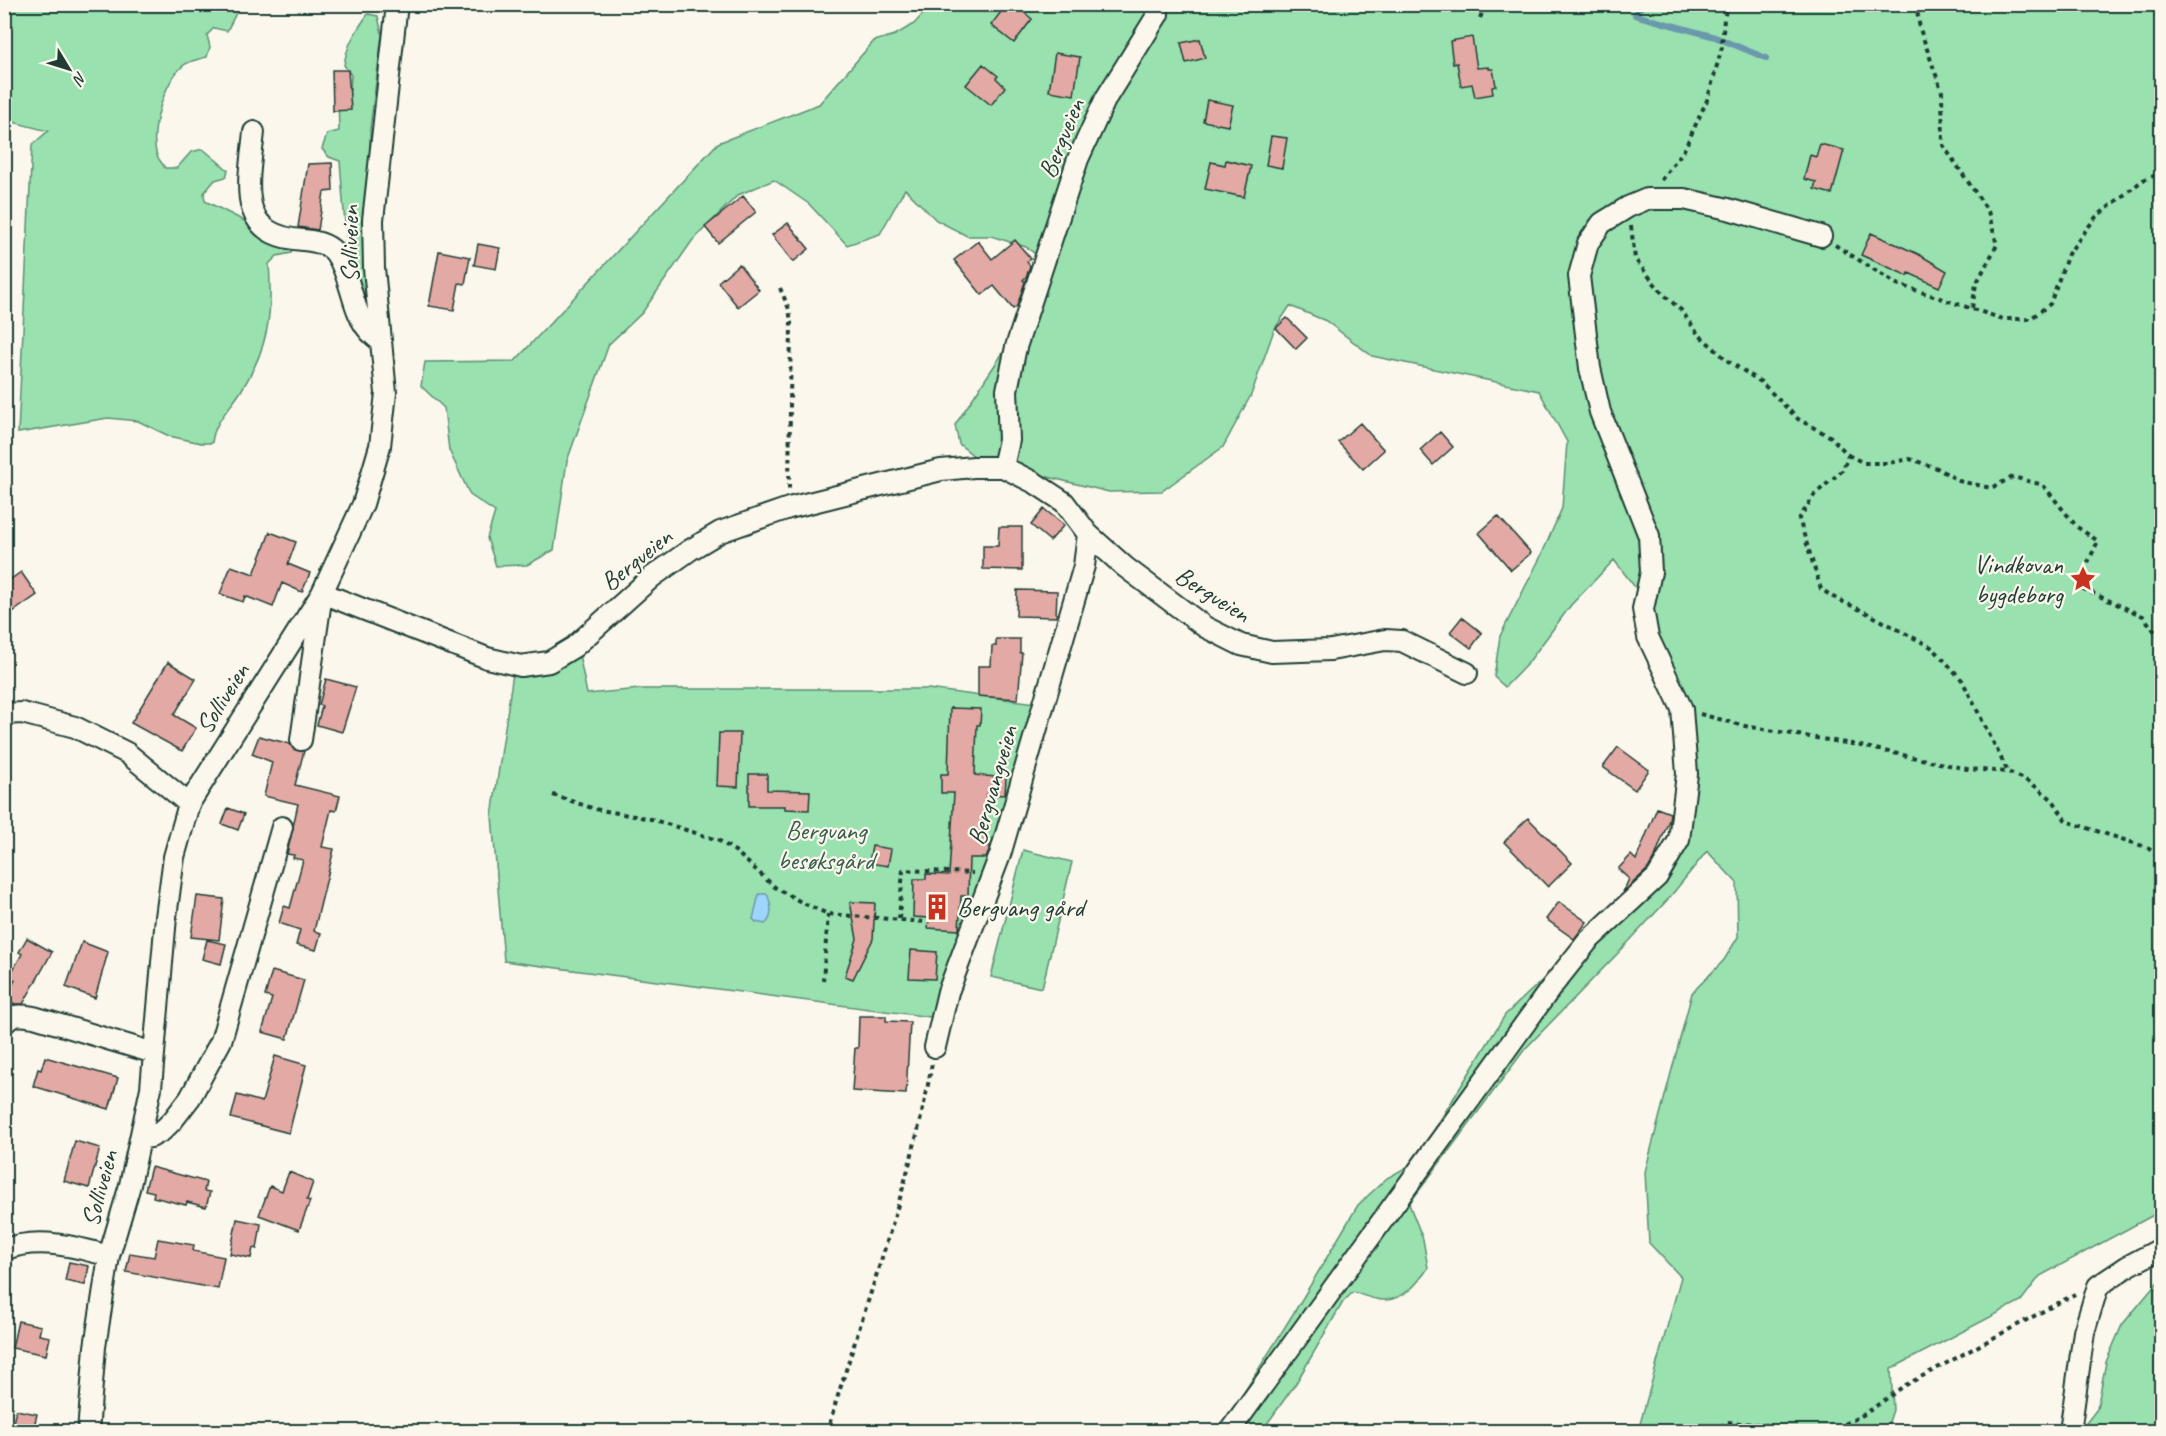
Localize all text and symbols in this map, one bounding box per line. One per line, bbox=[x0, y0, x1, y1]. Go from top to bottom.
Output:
north arrow bbox=[39, 39, 99, 99]
text: N bbox=[67, 68, 91, 90]
street label: Bergveien bbox=[1031, 93, 1093, 183]
street label: Solliveien bbox=[333, 204, 366, 283]
street label: Bergveien bbox=[594, 520, 680, 598]
place label: Vindkovan bygdeborg bbox=[1974, 548, 2065, 611]
street label: Bergveien bbox=[1169, 559, 1258, 631]
place icon: Vindkovan bygdeborg bbox=[2068, 564, 2098, 594]
street label: Solliveien bbox=[188, 656, 258, 740]
street label: Bergvangveien bbox=[960, 720, 1026, 849]
park label: Bergvang besøksgård bbox=[778, 814, 878, 877]
place label: Bergvang gård bbox=[957, 891, 1088, 924]
building icon: Bergvang gård bbox=[922, 892, 952, 922]
street label: Solliveien bbox=[74, 1145, 126, 1230]

